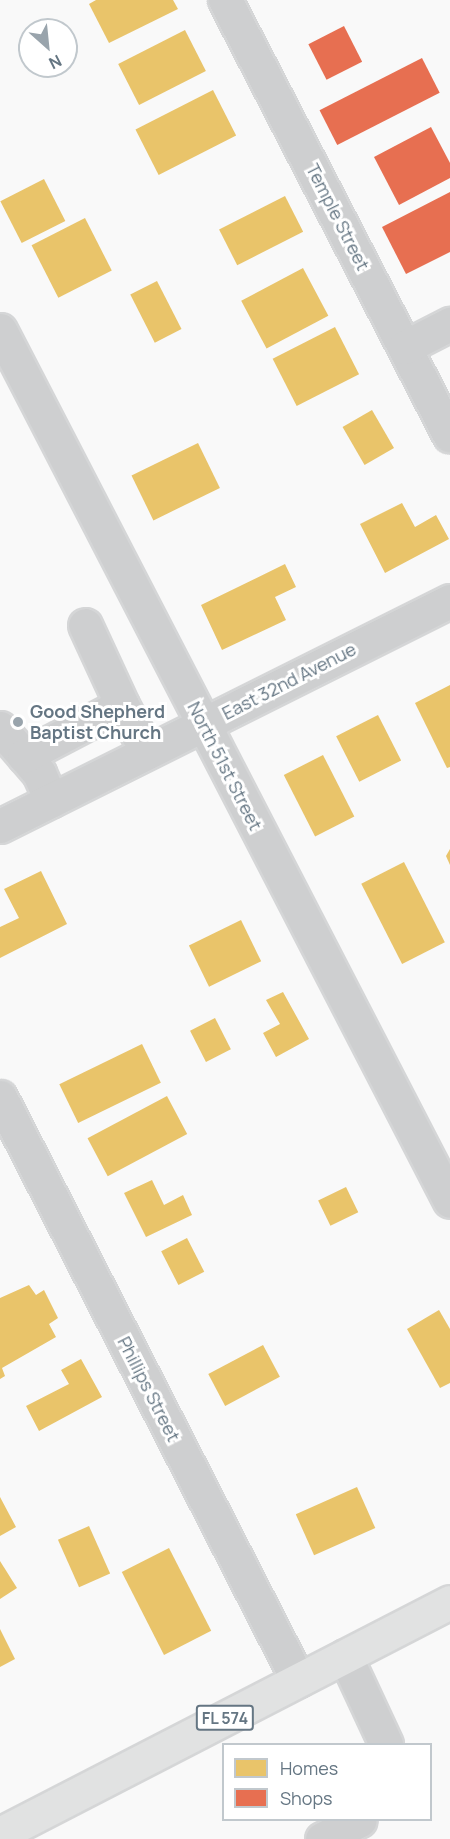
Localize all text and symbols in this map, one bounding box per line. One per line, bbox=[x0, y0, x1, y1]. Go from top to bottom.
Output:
north arrow bbox=[18, 18, 78, 78]
text: N bbox=[45, 50, 65, 75]
street label: Temple Street bbox=[302, 160, 374, 274]
street label: East 32nd Avenue bbox=[218, 638, 360, 724]
street label: North 51st Street bbox=[183, 698, 267, 834]
place label: Good Shepherd Baptist Church bbox=[30, 701, 165, 744]
marker: Good Shepherd Baptist Church bbox=[11, 715, 25, 729]
street label: Phillips Street bbox=[113, 1333, 185, 1445]
road number: FL 574 bbox=[195, 1705, 255, 1731]
legend bbox=[222, 1743, 432, 1821]
text: Homes bbox=[280, 1756, 338, 1780]
text: Shops bbox=[280, 1786, 332, 1810]

